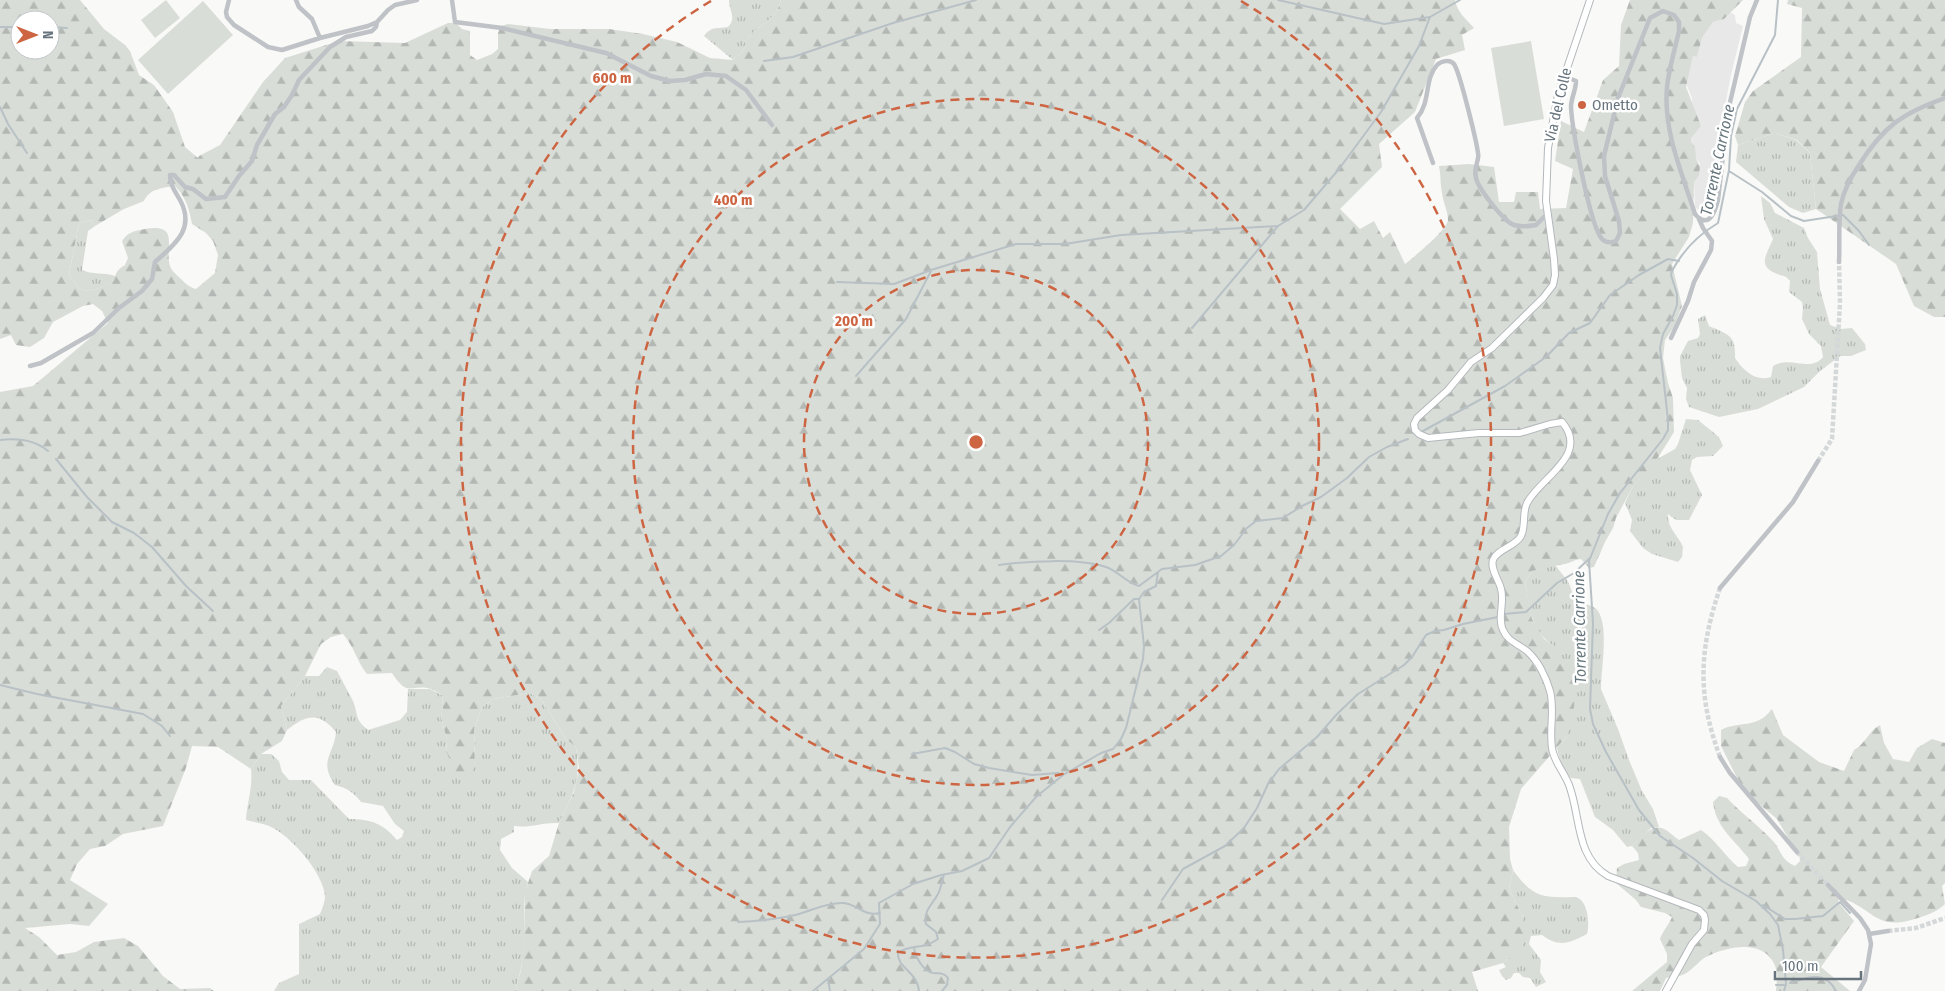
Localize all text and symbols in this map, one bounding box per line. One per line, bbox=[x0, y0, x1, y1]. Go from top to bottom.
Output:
north arrow bbox=[10, 10, 60, 60]
text: N bbox=[39, 31, 56, 39]
street label: Via del Colle bbox=[1541, 66, 1575, 144]
text: 600 m bbox=[593, 69, 631, 87]
place label: Ometto bbox=[1592, 96, 1638, 114]
marker: Ometto bbox=[1576, 99, 1588, 111]
water label: Torrente Carrione bbox=[1696, 102, 1739, 217]
text: 400 m bbox=[714, 191, 752, 209]
text: 200 m bbox=[834, 312, 873, 330]
centre of rings bbox=[967, 433, 985, 451]
water label: Torrente Carrione bbox=[1569, 570, 1590, 684]
scale bar bbox=[1775, 948, 1861, 980]
text: 100 m bbox=[1782, 957, 1819, 975]

